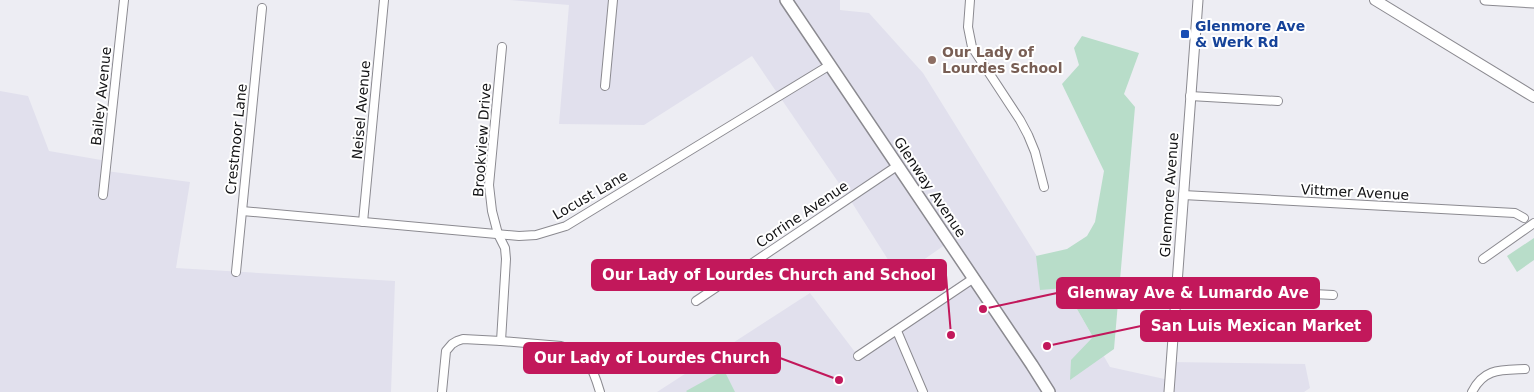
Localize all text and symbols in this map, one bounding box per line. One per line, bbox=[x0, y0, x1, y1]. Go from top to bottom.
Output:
place label: Glenmore Ave & Werk Rd bbox=[1195, 18, 1305, 50]
marker: Glenmore Ave & Werk Rd bbox=[1179, 28, 1191, 40]
place label: Our Lady of Lourdes School bbox=[942, 44, 1063, 76]
street label: Bailey Avenue bbox=[88, 46, 114, 146]
marker: Our Lady of Lourdes School bbox=[926, 54, 938, 66]
street label: Neisel Avenue bbox=[349, 60, 373, 160]
street label: Brookview Drive bbox=[470, 82, 494, 198]
street label: Crestmoor Lane bbox=[222, 83, 250, 195]
street label: Glenmore Avenue bbox=[1157, 132, 1181, 258]
street label: Glenway Avenue bbox=[891, 134, 969, 240]
street label: Locust Lane bbox=[550, 167, 630, 223]
street label: Corrine Avenue bbox=[753, 177, 851, 251]
street label: Vittmer Avenue bbox=[1300, 181, 1410, 203]
callout: Our Lady of Lourdes Church and School bbox=[592, 260, 946, 290]
text: Our Lady of Lourdes Church and School bbox=[602, 266, 936, 284]
callout: Glenway Ave & Lumardo Ave bbox=[1057, 278, 1319, 308]
text: Glenway Ave & Lumardo Ave bbox=[1067, 284, 1309, 302]
callout: San Luis Mexican Market bbox=[1141, 311, 1371, 341]
text: San Luis Mexican Market bbox=[1151, 317, 1361, 335]
callout: Our Lady of Lourdes Church bbox=[524, 343, 780, 373]
text: Our Lady of Lourdes Church bbox=[534, 349, 770, 367]

